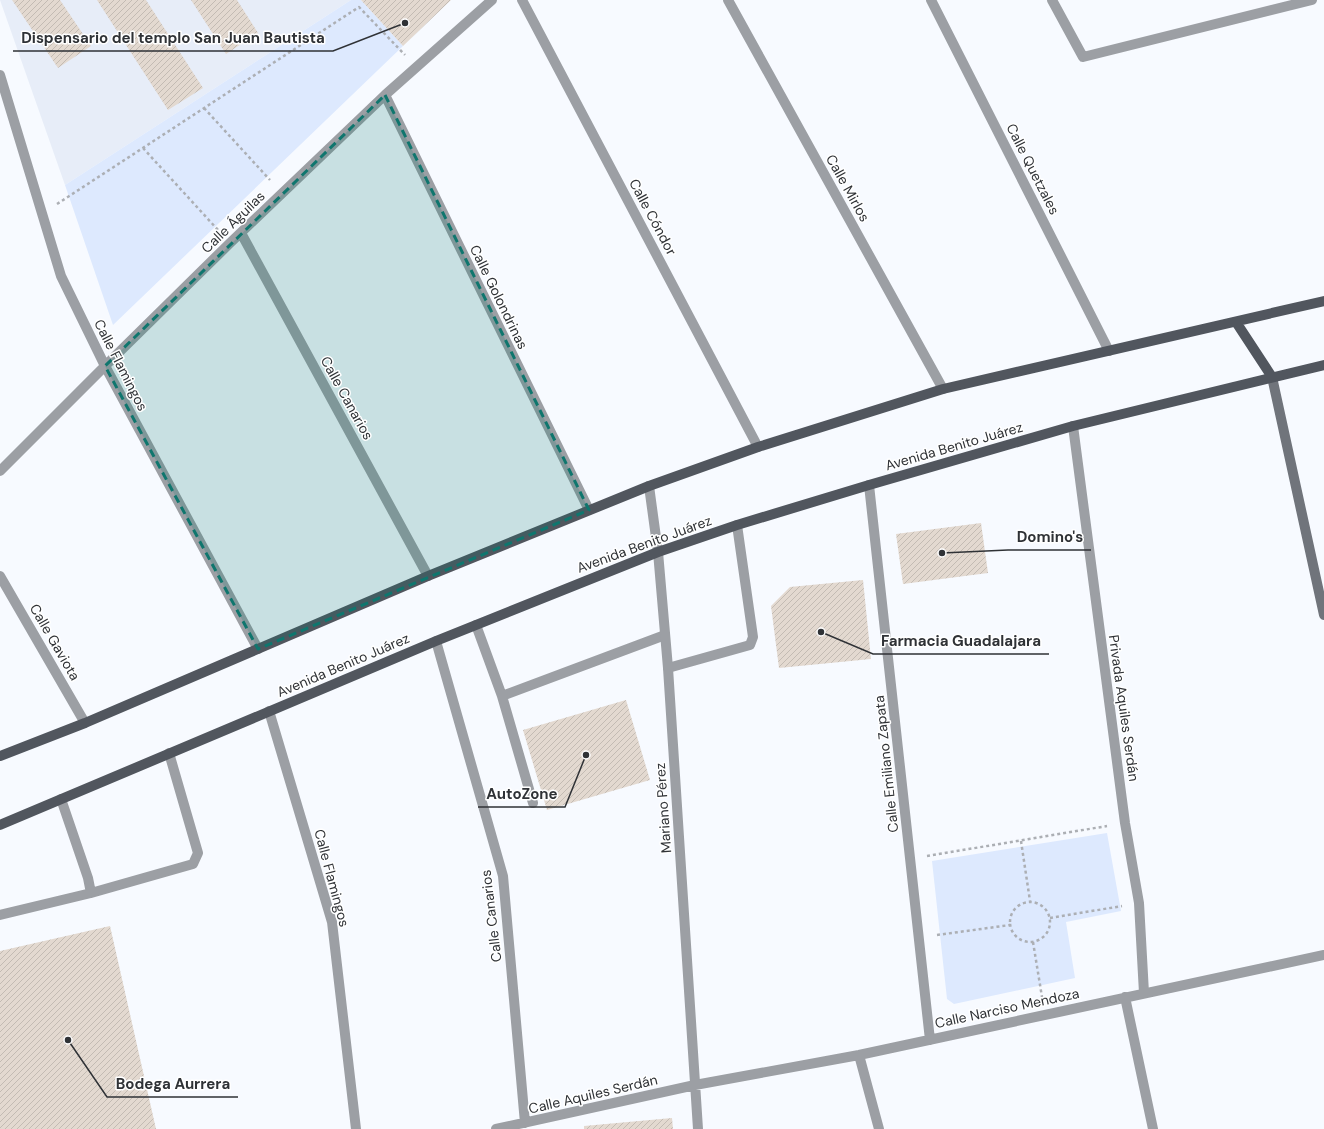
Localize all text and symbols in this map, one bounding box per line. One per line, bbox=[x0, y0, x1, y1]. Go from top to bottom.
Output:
callout: Dispensario del templo San Juan Bautista bbox=[13, 24, 333, 51]
text: Dispensario del templo San Juan Bautista bbox=[21, 28, 325, 48]
street label: Calle Quetzales bbox=[1002, 120, 1064, 218]
street label: Calle Mirlos bbox=[822, 151, 874, 225]
street label: Calle Cóndor bbox=[625, 176, 681, 258]
street label: Calle Águilas bbox=[197, 187, 269, 257]
street label: Calle Golondrinas bbox=[466, 242, 532, 352]
street label: Calle Flamingos bbox=[90, 316, 152, 414]
street label: Calle Canarios bbox=[317, 353, 377, 443]
street label: Avenida Benito Juárez bbox=[883, 418, 1025, 474]
street label: Avenida Benito Juárez bbox=[574, 511, 714, 577]
callout: Domino's bbox=[1008, 523, 1091, 550]
text: Domino's bbox=[1017, 527, 1083, 547]
street label: Calle Gaviota bbox=[26, 601, 84, 683]
callout: Farmacia Guadalajara bbox=[873, 627, 1049, 654]
street label: Avenida Benito Juárez bbox=[274, 629, 412, 701]
text: Farmacia Guadalajara bbox=[881, 631, 1041, 651]
street label: Privada Aquiles Serdán bbox=[1105, 634, 1143, 782]
street label: Calle Emiliano Zapata bbox=[870, 694, 902, 834]
street label: Mariano Pérez bbox=[651, 762, 675, 854]
callout: AutoZone bbox=[478, 780, 565, 807]
text: AutoZone bbox=[486, 784, 558, 804]
street label: Calle Flamingos bbox=[310, 827, 354, 929]
street label: Calle Canarios bbox=[476, 869, 506, 963]
street label: Calle Narciso Mendoza bbox=[933, 984, 1081, 1032]
callout: Bodega Aurrera bbox=[107, 1070, 238, 1097]
street label: Calle Aquiles Serdán bbox=[527, 1070, 659, 1118]
text: Bodega Aurrera bbox=[116, 1074, 230, 1094]

